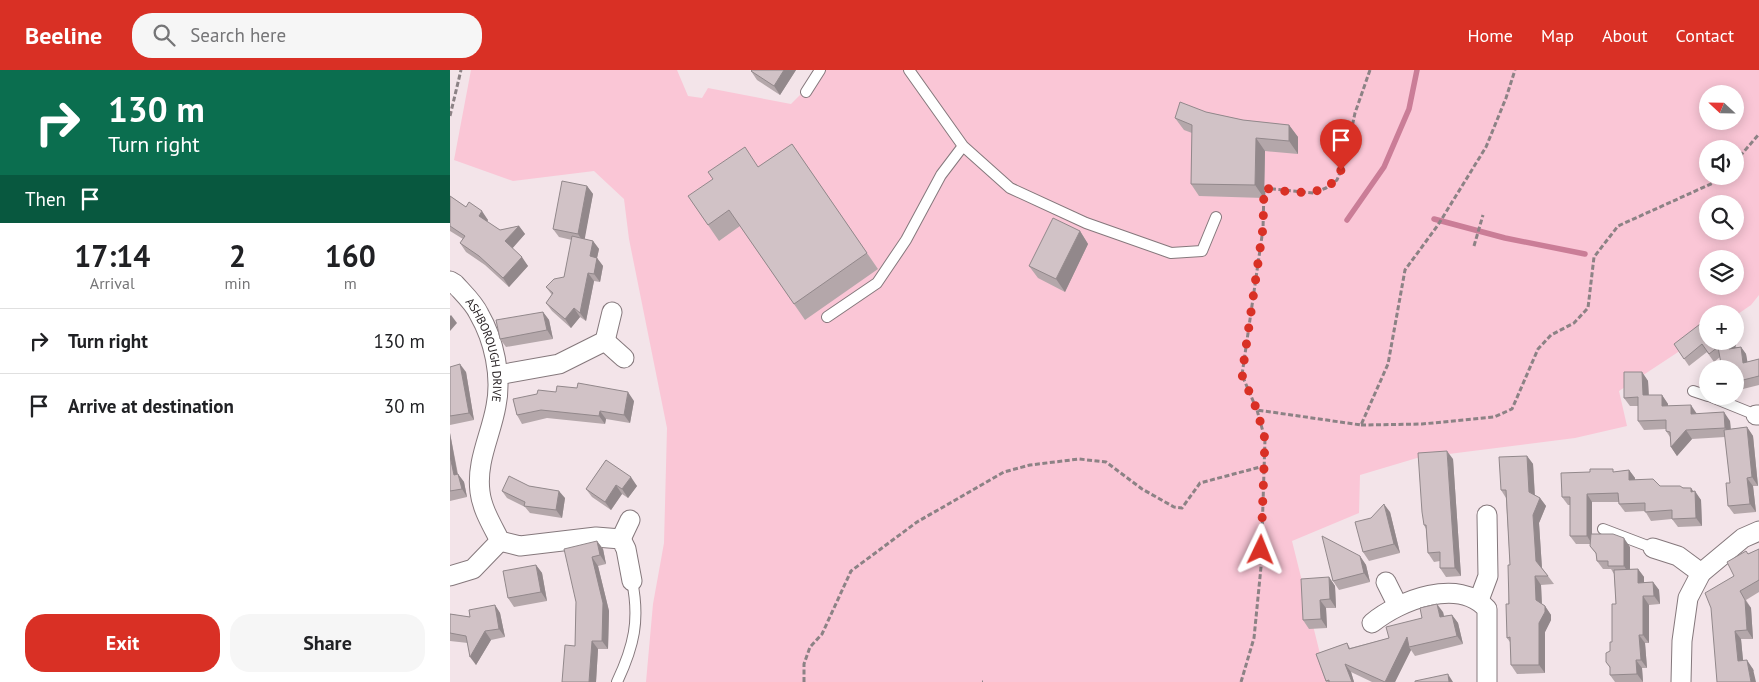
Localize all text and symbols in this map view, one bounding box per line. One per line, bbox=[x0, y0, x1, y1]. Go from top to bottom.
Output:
search box bbox=[132, 13, 482, 58]
text: Beeline bbox=[25, 20, 102, 51]
icon: search bbox=[150, 21, 178, 49]
text: Search here bbox=[190, 23, 286, 47]
text: Home bbox=[1467, 24, 1513, 47]
text: Map bbox=[1541, 24, 1574, 47]
text: About bbox=[1602, 24, 1648, 47]
text: Contact bbox=[1676, 24, 1734, 47]
north arrow bbox=[1699, 85, 1744, 130]
map controls bbox=[1699, 85, 1744, 405]
text: 130 m bbox=[108, 86, 205, 132]
icon: right bbox=[25, 90, 90, 155]
pin bbox=[1320, 119, 1362, 170]
icon: arrive bbox=[1327, 126, 1355, 154]
text: Turn right bbox=[108, 130, 200, 158]
button: sound bbox=[1699, 140, 1744, 185]
icon: arrive bbox=[76, 185, 104, 213]
text: Then bbox=[25, 187, 66, 211]
button: search bbox=[1699, 195, 1744, 240]
text: 17:14 bbox=[74, 236, 150, 275]
text: 2 bbox=[229, 236, 246, 275]
text: 160 bbox=[325, 236, 376, 275]
button: layers bbox=[1699, 250, 1744, 295]
text: Arrival bbox=[90, 273, 135, 293]
text: min bbox=[225, 273, 251, 293]
text: m bbox=[344, 273, 357, 293]
street label: ASHBOROUGH DRIVE bbox=[463, 294, 506, 403]
button: + bbox=[1699, 305, 1744, 350]
icon: right bbox=[25, 327, 53, 355]
text: Turn right bbox=[68, 329, 148, 353]
text: 130 m bbox=[373, 329, 425, 353]
button: − bbox=[1699, 360, 1744, 405]
icon: arrive bbox=[25, 392, 53, 420]
text: Arrive at destination bbox=[68, 394, 234, 418]
text: 30 m bbox=[384, 394, 425, 418]
position arrow bbox=[1234, 523, 1286, 575]
button: Exit bbox=[25, 614, 220, 672]
button: Share bbox=[230, 614, 425, 672]

